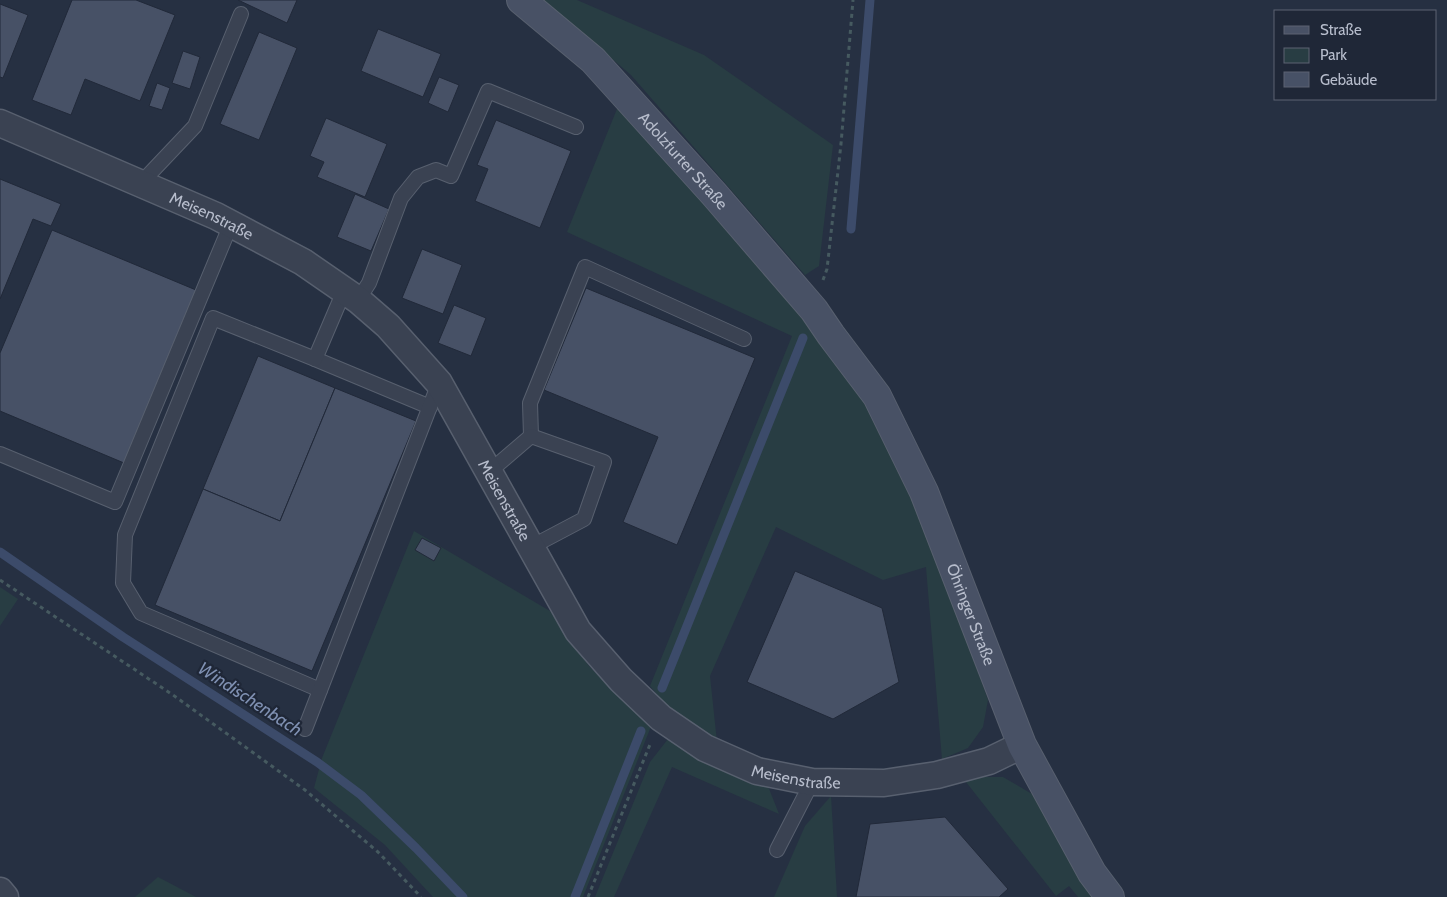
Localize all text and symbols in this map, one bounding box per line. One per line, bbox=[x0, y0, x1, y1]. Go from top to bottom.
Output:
legend bbox=[1274, 10, 1437, 100]
text: Straße bbox=[1320, 21, 1362, 39]
text: Park bbox=[1320, 46, 1347, 64]
text: Gebäude bbox=[1320, 71, 1377, 89]
street label: Adolzfurter Straße bbox=[635, 108, 732, 213]
street label: Meisenstraße bbox=[167, 188, 257, 244]
street label: Meisenstraße bbox=[474, 456, 535, 544]
street label: Öhringer Straße bbox=[943, 561, 1000, 668]
water label: Windischenbach bbox=[194, 657, 306, 741]
street label: Meisenstraße bbox=[750, 761, 841, 792]

